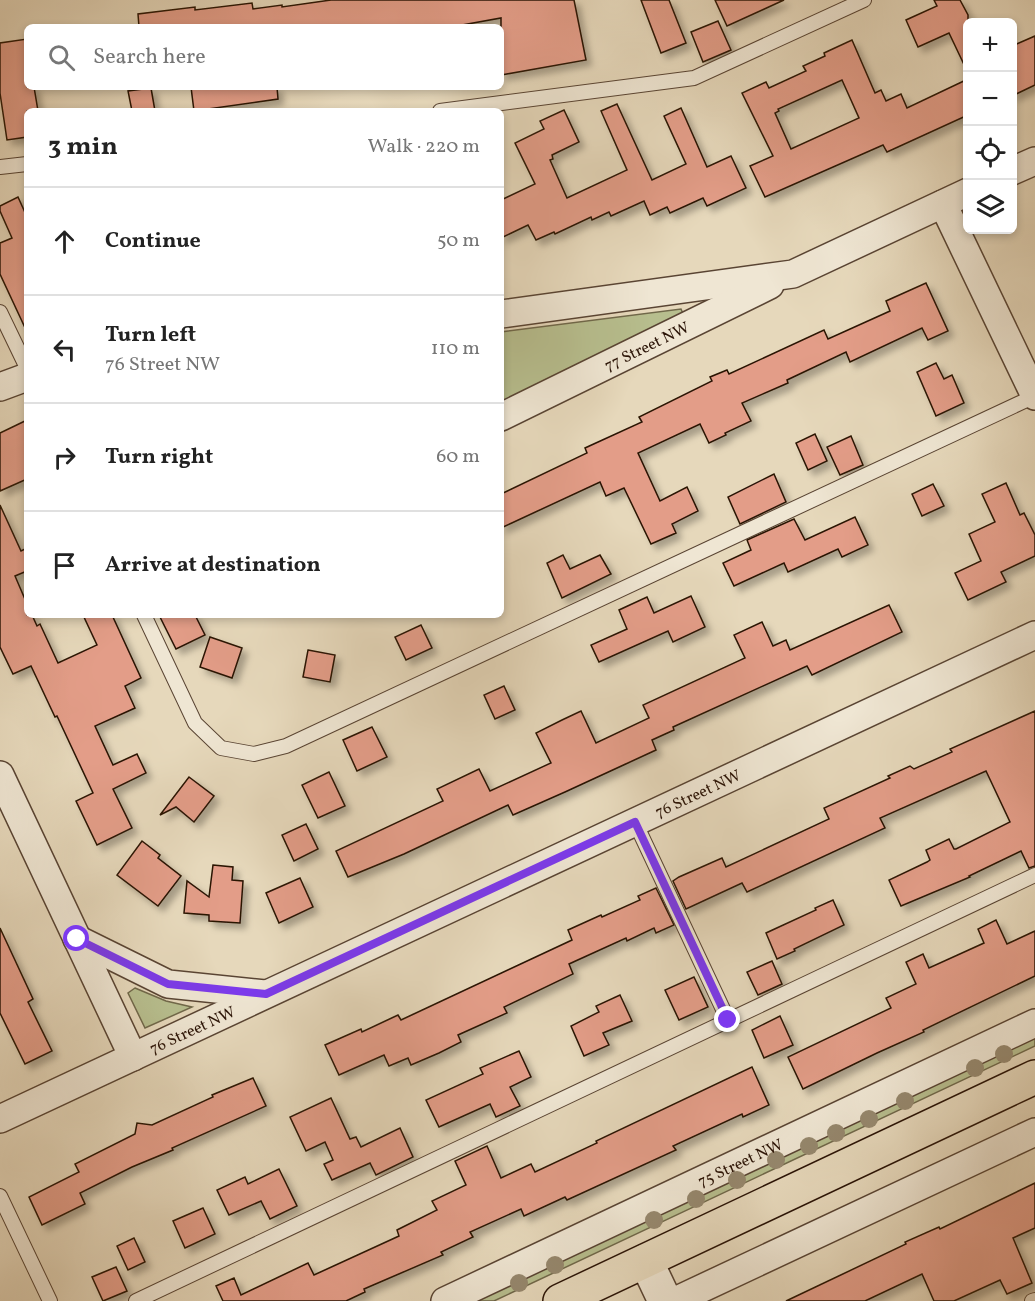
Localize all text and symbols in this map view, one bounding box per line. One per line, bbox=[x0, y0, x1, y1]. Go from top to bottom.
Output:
map controls bbox=[963, 18, 1017, 234]
button: + bbox=[963, 18, 1017, 72]
search box bbox=[24, 24, 504, 90]
icon: search bbox=[45, 41, 78, 74]
text: Search here bbox=[93, 42, 206, 73]
button: − bbox=[963, 72, 1017, 126]
button: locate bbox=[963, 126, 1017, 180]
text: 3 min bbox=[48, 129, 118, 165]
text: Walk · 220 m bbox=[368, 133, 480, 161]
button: layers bbox=[963, 180, 1017, 234]
icon: ahead bbox=[48, 225, 81, 258]
text: Continue bbox=[105, 226, 201, 257]
text: 50 m bbox=[437, 227, 480, 255]
street label: 77 Street NW bbox=[601, 317, 693, 378]
text: Turn left bbox=[105, 320, 196, 351]
icon: left bbox=[48, 333, 81, 366]
text: 110 m bbox=[431, 335, 480, 363]
text: 76 Street NW bbox=[105, 351, 220, 379]
icon: right bbox=[48, 441, 81, 474]
text: Turn right bbox=[105, 442, 213, 473]
text: 60 m bbox=[436, 443, 480, 471]
icon: arrive bbox=[48, 549, 81, 582]
text: Arrive at destination bbox=[105, 550, 321, 581]
street label: 76 Street NW bbox=[652, 765, 745, 824]
route start bbox=[63, 925, 89, 951]
street label: 76 Street NW bbox=[146, 1002, 239, 1061]
route end bbox=[714, 1006, 740, 1032]
street label: 75 Street NW bbox=[695, 1134, 787, 1193]

